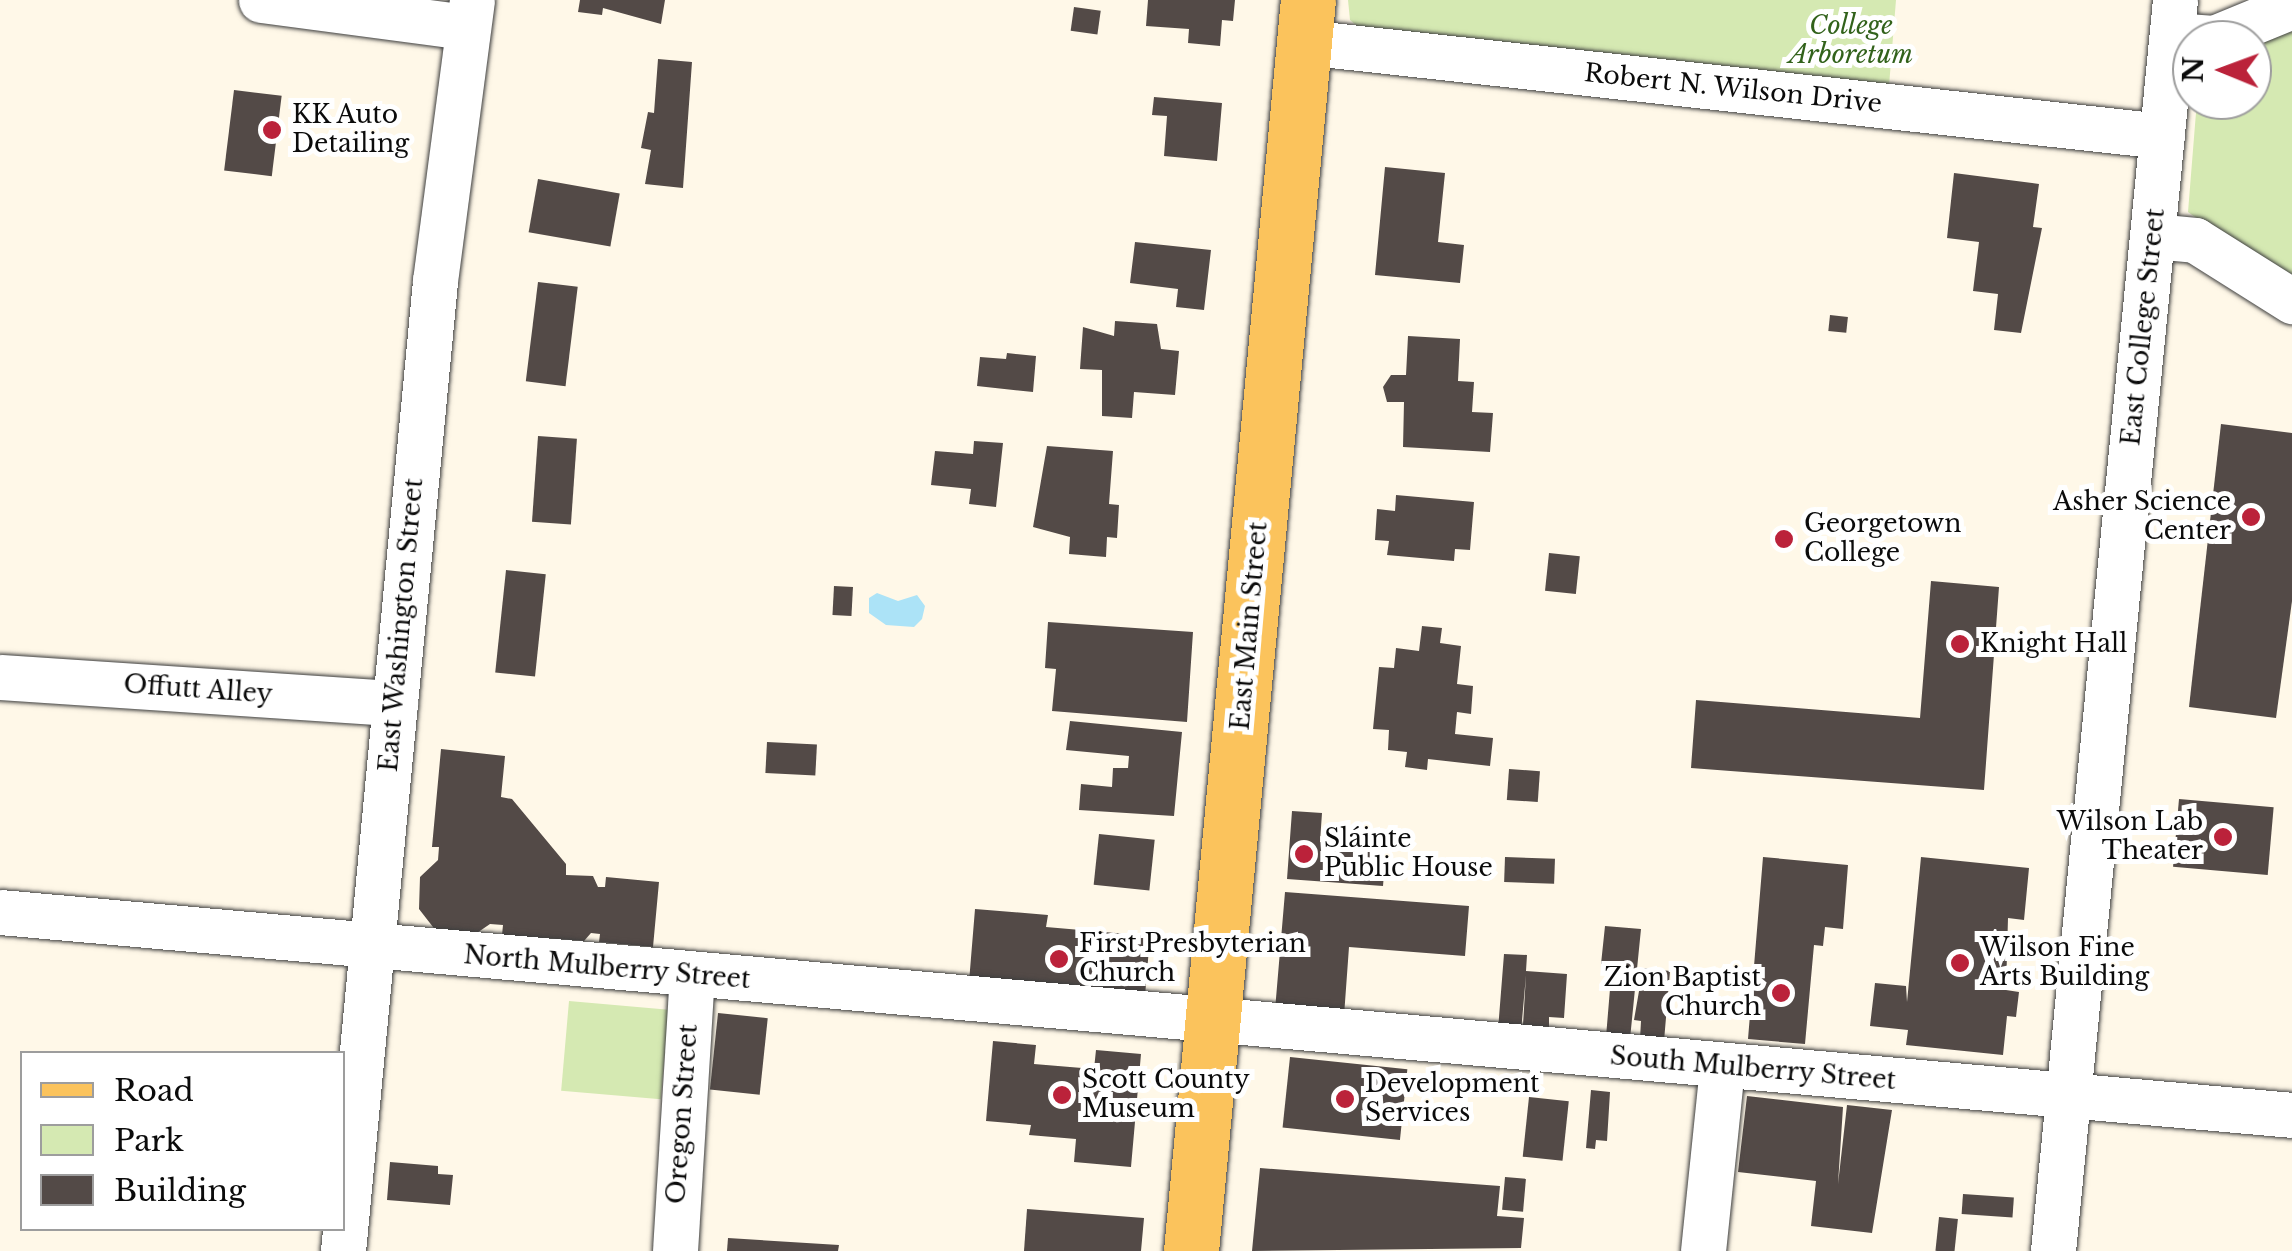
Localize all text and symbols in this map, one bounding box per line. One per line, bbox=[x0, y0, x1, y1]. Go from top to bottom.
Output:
park label: College Arboretum bbox=[1789, 12, 1913, 71]
north arrow bbox=[2172, 20, 2272, 120]
text: N bbox=[2176, 56, 2211, 83]
street label: Robert N. Wilson Drive bbox=[1582, 58, 1884, 120]
place label: KK Auto Detailing bbox=[292, 101, 409, 160]
marker: KK Auto Detailing bbox=[261, 119, 283, 141]
street label: East College Street bbox=[2117, 207, 2171, 447]
street label: East Washington Street bbox=[374, 476, 430, 774]
place label: Asher Science Center bbox=[2052, 488, 2231, 547]
marker: Asher Science Center bbox=[2240, 506, 2262, 528]
place label: Georgetown College bbox=[1804, 510, 1961, 569]
street label: East Main Street bbox=[1226, 520, 1274, 732]
marker: Georgetown College bbox=[1773, 528, 1795, 550]
place label: Knight Hall bbox=[1980, 629, 2127, 659]
marker: Knight Hall bbox=[1949, 633, 1971, 655]
street label: Offutt Alley bbox=[122, 670, 274, 710]
place label: Wilson Lab Theater bbox=[2057, 808, 2203, 867]
place label: Sláinte Public House bbox=[1324, 825, 1493, 884]
marker: Wilson Lab Theater bbox=[2212, 826, 2234, 848]
marker: Sláinte Public House bbox=[1293, 843, 1315, 865]
place label: First Presbyterian Church bbox=[1079, 930, 1306, 989]
place label: Wilson Fine Arts Building bbox=[1980, 934, 2149, 993]
street label: North Mulberry Street bbox=[462, 940, 752, 996]
marker: First Presbyterian Church bbox=[1048, 948, 1070, 970]
marker: Wilson Fine Arts Building bbox=[1949, 952, 1971, 974]
place label: Zion Baptist Church bbox=[1604, 964, 1761, 1023]
marker: Zion Baptist Church bbox=[1770, 982, 1792, 1004]
street label: Oregon Street bbox=[662, 1023, 704, 1205]
street label: South Mulberry Street bbox=[1608, 1042, 1898, 1096]
legend bbox=[20, 1051, 345, 1231]
place label: Scott County Museum bbox=[1082, 1066, 1250, 1125]
place label: Development Services bbox=[1365, 1070, 1539, 1129]
text: Road bbox=[114, 1072, 194, 1109]
marker: Scott County Museum bbox=[1051, 1084, 1073, 1106]
marker: Development Services bbox=[1334, 1088, 1356, 1110]
text: Park bbox=[114, 1122, 184, 1159]
text: Building bbox=[114, 1172, 246, 1209]

